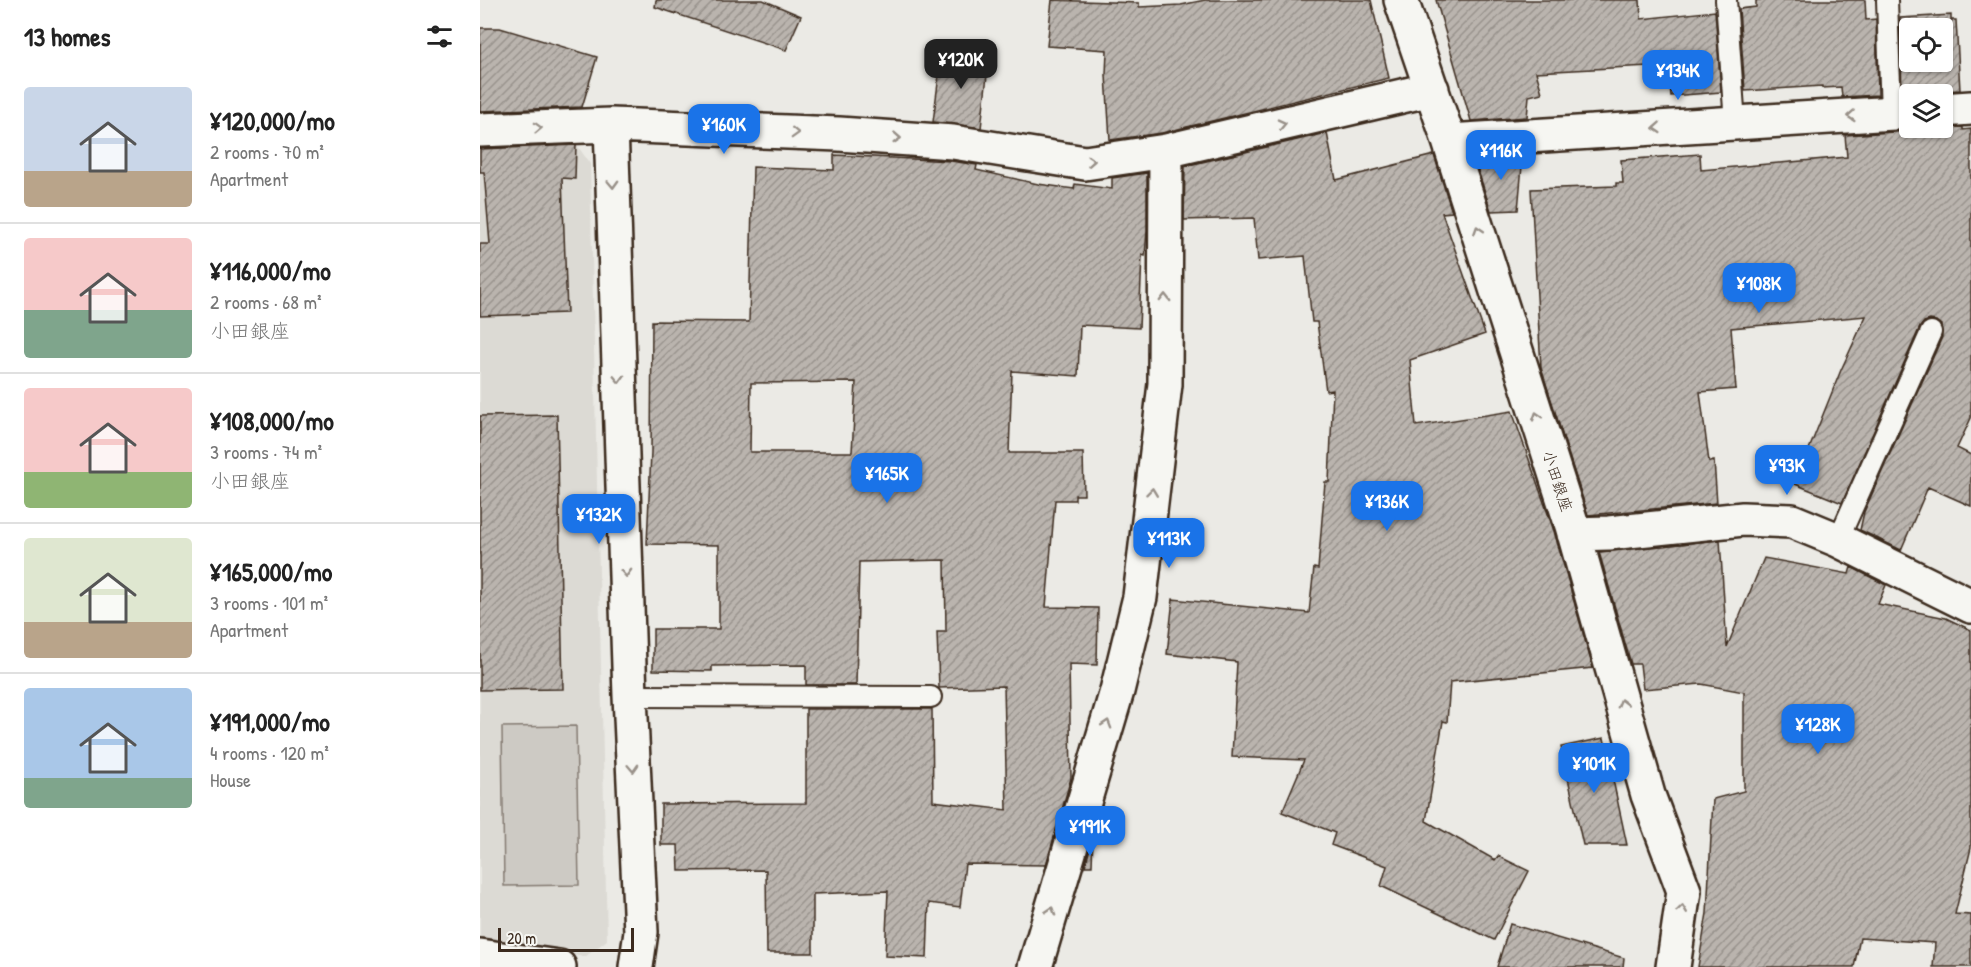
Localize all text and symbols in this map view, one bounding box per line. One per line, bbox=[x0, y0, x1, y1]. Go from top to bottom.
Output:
map controls bbox=[1899, 18, 1953, 138]
button: locate bbox=[1899, 18, 1953, 72]
text: 13 homes bbox=[24, 19, 111, 54]
icon: filters bbox=[423, 20, 456, 53]
pin: ¥120K bbox=[919, 39, 1003, 90]
text: ¥120K bbox=[938, 45, 984, 72]
pin: ¥134K bbox=[1636, 50, 1720, 101]
text: ¥134K bbox=[1656, 56, 1700, 83]
button: layers bbox=[1899, 84, 1953, 138]
text: ¥120,000/mo bbox=[210, 103, 335, 138]
pin: ¥160K bbox=[682, 104, 766, 155]
one-way arrow bbox=[1847, 109, 1856, 122]
text: ¥160K bbox=[702, 110, 746, 137]
icon: home bbox=[72, 111, 144, 183]
one-way arrow bbox=[1277, 119, 1287, 132]
one-way arrow bbox=[534, 121, 543, 134]
one-way arrow bbox=[1652, 122, 1661, 135]
one-way arrow bbox=[791, 126, 800, 139]
pin: ¥116K bbox=[1459, 130, 1543, 181]
one-way arrow bbox=[893, 132, 902, 145]
text: ¥116K bbox=[1480, 136, 1522, 163]
text: 2 rooms · 70 m² bbox=[210, 138, 324, 165]
one-way arrow bbox=[1086, 155, 1095, 168]
text: Apartment bbox=[210, 165, 288, 192]
one-way arrow bbox=[606, 179, 619, 188]
one-way arrow bbox=[1473, 225, 1485, 236]
text: ¥116,000/mo bbox=[210, 253, 331, 288]
icon: home bbox=[72, 262, 144, 334]
pin: ¥108K bbox=[1717, 263, 1801, 314]
text: ¥108K bbox=[1737, 269, 1781, 296]
text: 2 rooms · 68 m² bbox=[210, 288, 322, 315]
one-way arrow bbox=[1159, 293, 1171, 302]
text: 小田銀座 bbox=[210, 317, 290, 344]
one-way arrow bbox=[613, 374, 626, 383]
text: ¥108,000/mo bbox=[210, 403, 334, 438]
one-way arrow bbox=[1532, 411, 1544, 422]
icon: home bbox=[72, 412, 144, 484]
text: 3 rooms · 74 m² bbox=[210, 438, 322, 465]
pin: ¥93K bbox=[1751, 445, 1823, 496]
street label: 小田銀座 bbox=[1538, 447, 1578, 515]
text: ¥93K bbox=[1769, 451, 1805, 478]
pin: ¥165K bbox=[845, 453, 929, 504]
text: ¥165K bbox=[865, 459, 909, 486]
text: 小田銀座 bbox=[210, 467, 290, 494]
pin: ¥136K bbox=[1345, 481, 1429, 532]
one-way arrow bbox=[1145, 487, 1158, 496]
text: ¥136K bbox=[1365, 487, 1409, 514]
pin: ¥132K bbox=[557, 494, 641, 545]
text: ¥132K bbox=[576, 500, 622, 527]
pin: ¥113K bbox=[1127, 518, 1211, 569]
text: ¥113K bbox=[1147, 524, 1191, 551]
text: ¥165,000/mo bbox=[210, 554, 332, 589]
icon: home bbox=[72, 562, 144, 634]
one-way arrow bbox=[619, 569, 632, 578]
text: 3 rooms · 101 m² bbox=[210, 589, 328, 616]
text: Apartment bbox=[210, 616, 288, 643]
one-way arrow bbox=[1617, 698, 1629, 709]
text: ¥191,000/mo bbox=[210, 704, 330, 739]
pin: ¥128K bbox=[1776, 704, 1860, 755]
text: ¥128K bbox=[1795, 710, 1841, 737]
icon: home bbox=[72, 712, 144, 784]
one-way arrow bbox=[1100, 719, 1112, 730]
text: 4 rooms · 120 m² bbox=[210, 739, 329, 766]
pin: ¥101K bbox=[1552, 743, 1636, 794]
text: ¥101K bbox=[1572, 749, 1616, 776]
one-way arrow bbox=[627, 764, 640, 773]
text: House bbox=[210, 766, 251, 793]
pin: ¥191K bbox=[1048, 806, 1132, 857]
text: ¥191K bbox=[1069, 812, 1111, 839]
one-way arrow bbox=[1675, 904, 1687, 914]
one-way arrow bbox=[1044, 906, 1056, 916]
scale bar bbox=[498, 925, 634, 952]
text: 20 m bbox=[507, 927, 536, 949]

